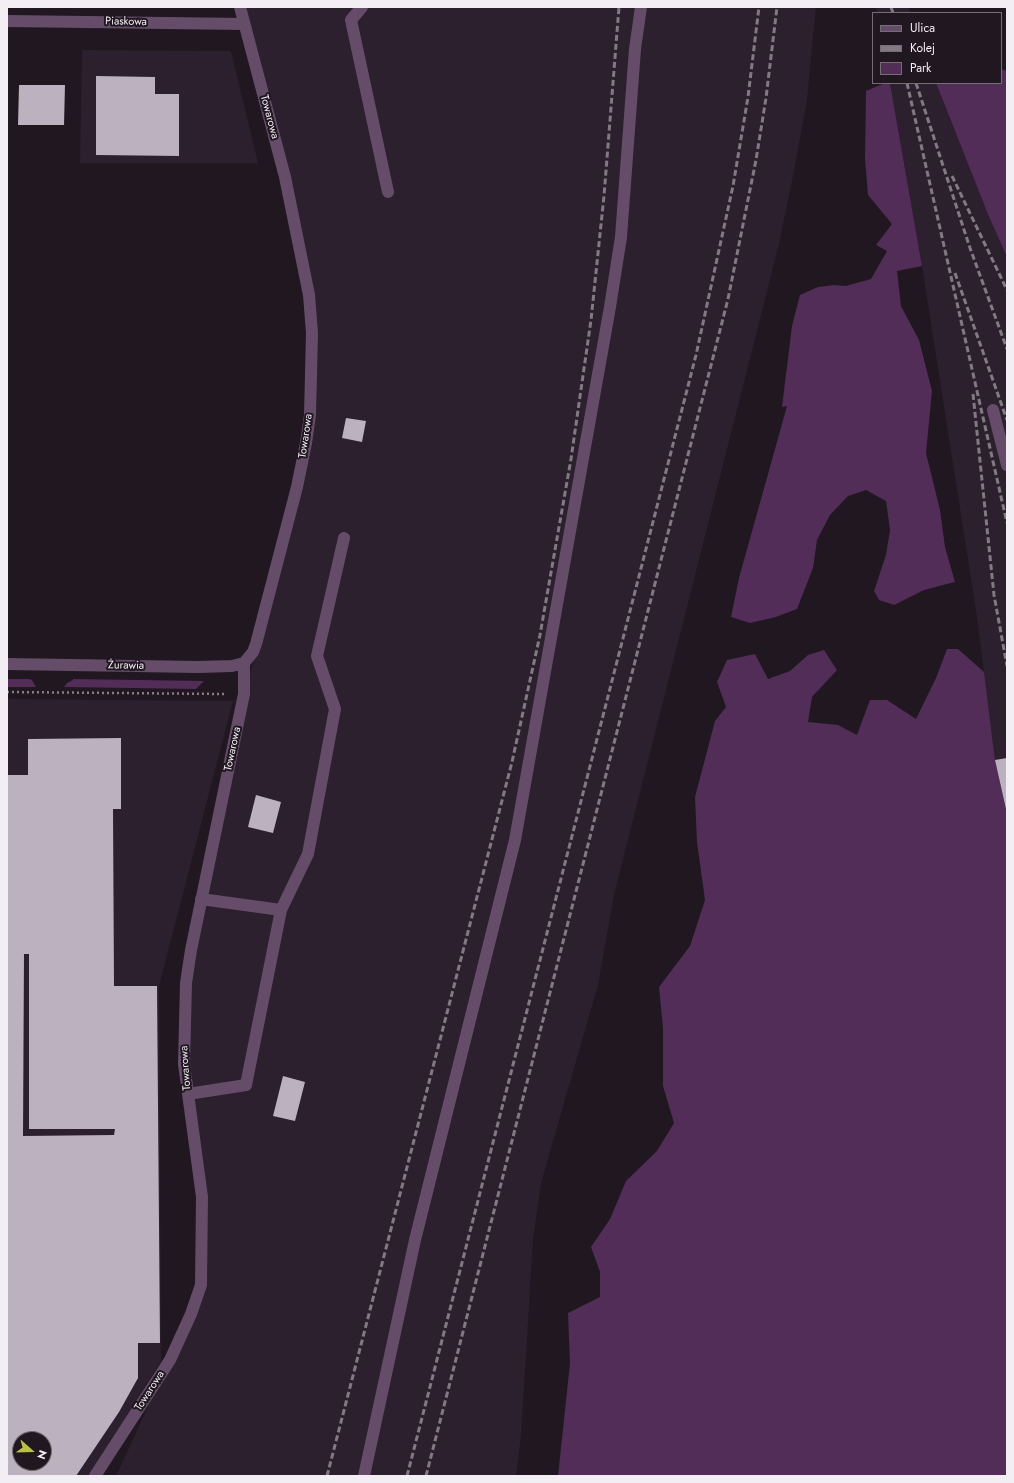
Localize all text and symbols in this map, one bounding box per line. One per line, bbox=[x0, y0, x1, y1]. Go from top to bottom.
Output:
legend bbox=[872, 12, 1002, 84]
street label: Piaskowa bbox=[105, 15, 147, 29]
text: Ulica bbox=[910, 19, 935, 37]
text: Kolej bbox=[910, 39, 935, 57]
text: Park bbox=[910, 59, 931, 77]
street label: Towarowa bbox=[257, 94, 281, 140]
street label: Towarowa bbox=[296, 413, 316, 459]
street label: Żurawia bbox=[108, 659, 144, 673]
street label: Towarowa bbox=[222, 726, 244, 772]
street label: Towarowa bbox=[178, 1045, 194, 1091]
street label: Towarowa bbox=[132, 1369, 168, 1413]
north arrow bbox=[12, 1431, 52, 1471]
text: N bbox=[33, 1448, 51, 1462]

